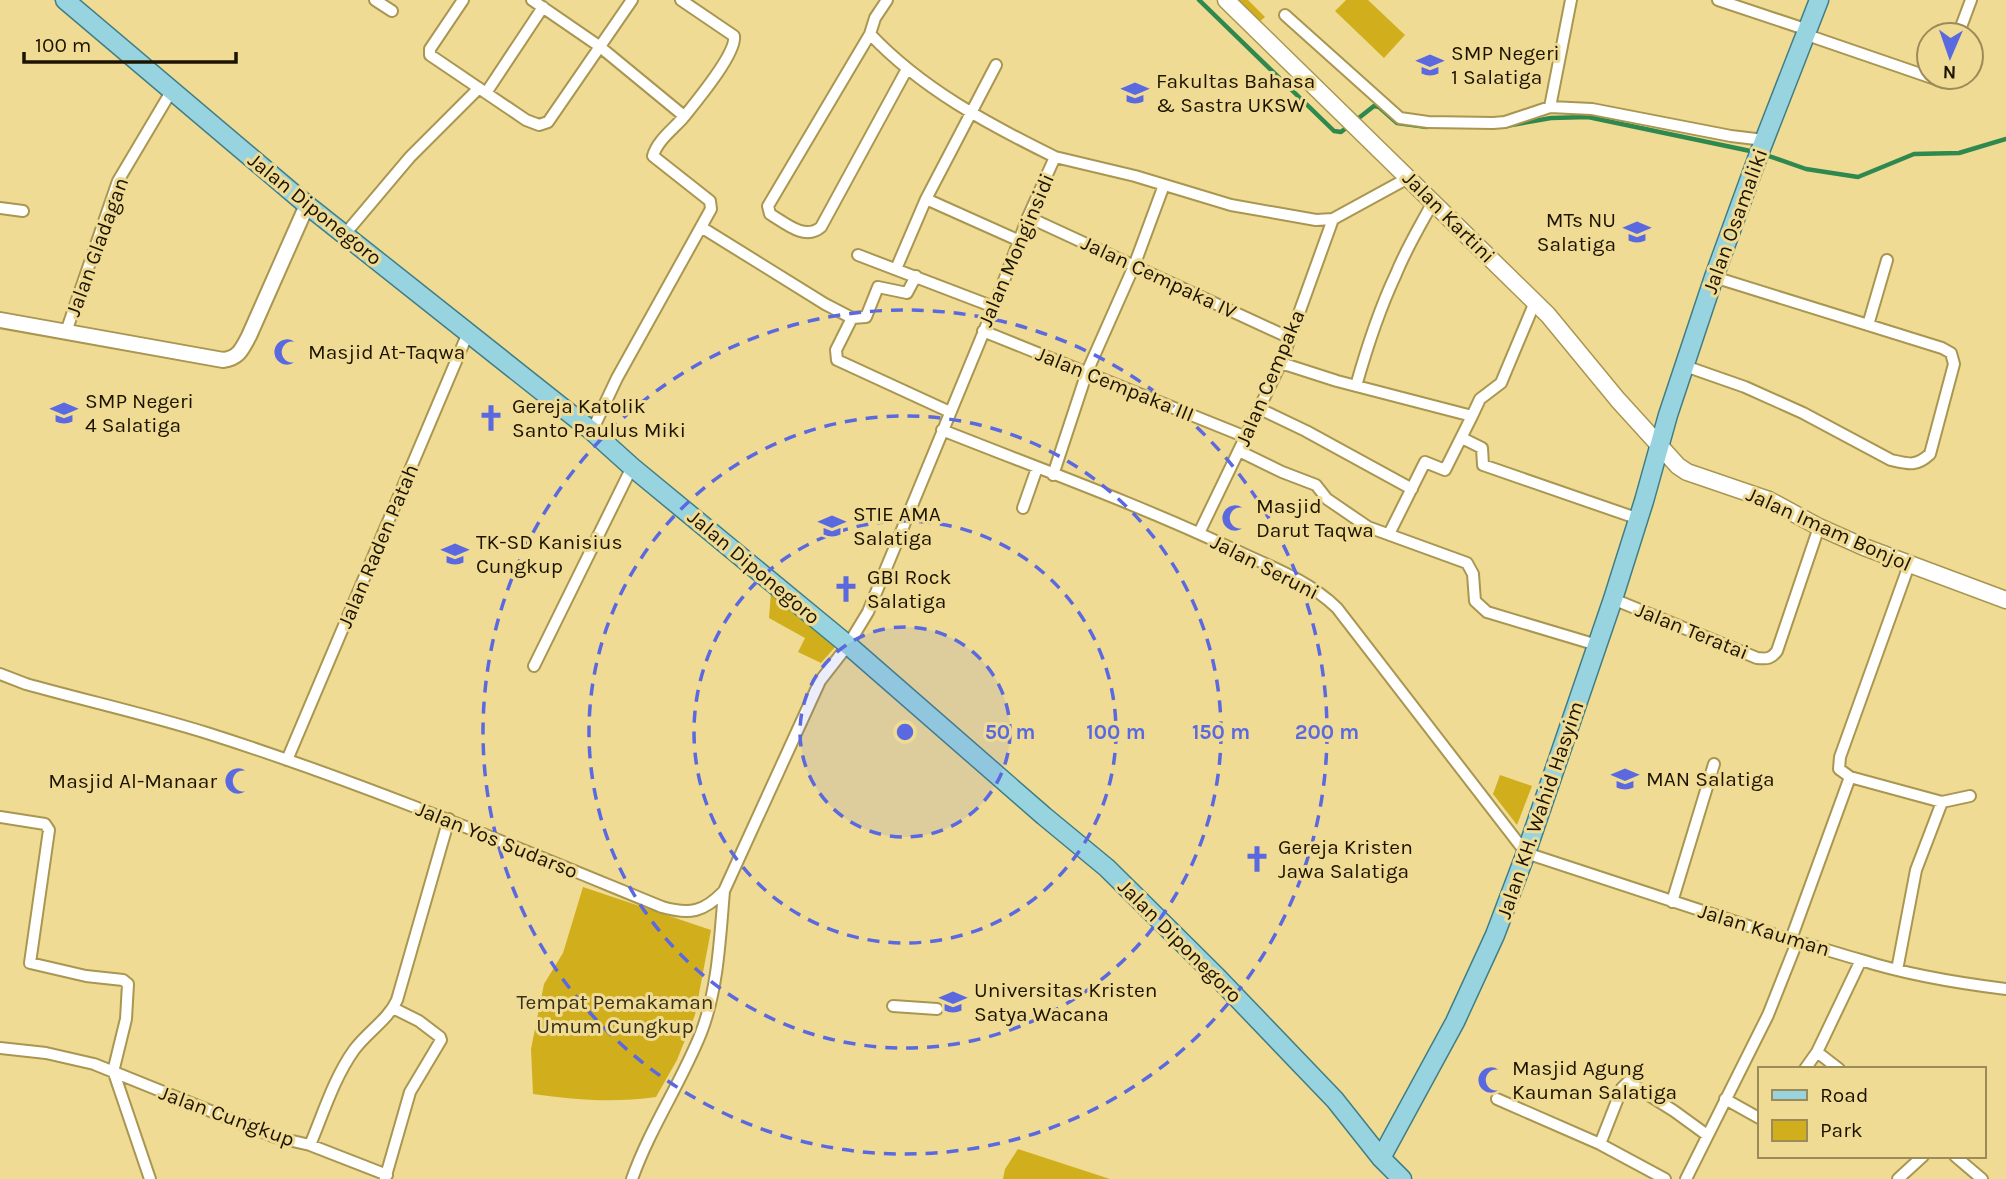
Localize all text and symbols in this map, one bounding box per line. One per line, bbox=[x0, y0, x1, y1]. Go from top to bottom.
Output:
scale bar bbox=[24, 21, 236, 65]
north arrow bbox=[1915, 21, 1985, 91]
text: 100 m bbox=[35, 33, 92, 57]
place label: SMP Negeri 1 Salatiga bbox=[1451, 41, 1560, 89]
school or university icon: SMP Negeri 1 Salatiga bbox=[1415, 50, 1445, 80]
text: N bbox=[1942, 61, 1957, 83]
place label: Fakultas Bahasa & Sastra UKSW bbox=[1156, 69, 1315, 117]
school or university icon: Fakultas Bahasa & Sastra UKSW bbox=[1120, 78, 1150, 108]
street label: Jalan Osamaliki bbox=[1698, 145, 1772, 297]
street label: Jalan Diponegoro bbox=[243, 148, 387, 270]
street label: Jalan Kartini bbox=[1398, 166, 1500, 268]
street label: Jalan Monginsidi bbox=[973, 170, 1059, 330]
street label: Jalan Gladagan bbox=[61, 174, 133, 320]
place label: MTs NU Salatiga bbox=[1537, 208, 1616, 256]
school or university icon: MTs NU Salatiga bbox=[1622, 217, 1652, 247]
street label: Jalan Cempaka IV bbox=[1078, 231, 1241, 324]
street label: Jalan Cempaka bbox=[1230, 306, 1310, 450]
mosque icon: Masjid At-Taqwa bbox=[272, 337, 302, 367]
place label: Masjid At-Taqwa bbox=[308, 340, 465, 364]
street label: Jalan Cempaka III bbox=[1032, 341, 1198, 427]
place label: SMP Negeri 4 Salatiga bbox=[85, 389, 194, 437]
place label: Gereja Katolik Santo Paulus Miki bbox=[512, 394, 686, 442]
school or university icon: SMP Negeri 4 Salatiga bbox=[49, 398, 79, 428]
church icon: Gereja Katolik Santo Paulus Miki bbox=[476, 403, 506, 433]
street label: Jalan Raden Patah bbox=[333, 460, 423, 632]
street label: Jalan Imam Bonjol bbox=[1743, 482, 1915, 576]
place label: Masjid Darut Taqwa bbox=[1256, 494, 1374, 542]
place label: STIE AMA Salatiga bbox=[853, 502, 941, 550]
mosque icon: Masjid Darut Taqwa bbox=[1220, 503, 1250, 533]
street label: Jalan Diponegoro bbox=[683, 505, 825, 629]
school or university icon: STIE AMA Salatiga bbox=[817, 511, 847, 541]
place label: TK-SD Kanisius Cungkup bbox=[476, 530, 622, 578]
street label: Jalan Seruni bbox=[1207, 530, 1323, 604]
school or university icon: TK-SD Kanisius Cungkup bbox=[440, 539, 470, 569]
place label: GBI Rock Salatiga bbox=[867, 565, 952, 613]
church icon: GBI Rock Salatiga bbox=[831, 574, 861, 604]
street label: Jalan Teratai bbox=[1632, 597, 1752, 665]
street label: Jalan KH. Wahid Hasyim bbox=[1491, 698, 1589, 922]
centre of rings bbox=[893, 720, 917, 744]
text: 50 m bbox=[985, 720, 1035, 744]
text: 100 m bbox=[1086, 720, 1146, 744]
text: 150 m bbox=[1192, 720, 1250, 744]
text: 200 m bbox=[1295, 720, 1359, 744]
school or university icon: MAN Salatiga bbox=[1610, 764, 1640, 794]
mosque icon: Masjid Al-Manaar bbox=[223, 766, 253, 796]
place label: MAN Salatiga bbox=[1646, 767, 1774, 791]
place label: Masjid Al-Manaar bbox=[48, 769, 217, 793]
street label: Jalan Yos Sudarso bbox=[413, 797, 581, 883]
place label: Gereja Kristen Jawa Salatiga bbox=[1278, 835, 1413, 883]
church icon: Gereja Kristen Jawa Salatiga bbox=[1242, 844, 1272, 874]
street label: Jalan Diponegoro bbox=[1113, 874, 1247, 1008]
street label: Jalan Kauman bbox=[1695, 899, 1833, 961]
place label: Universitas Kristen Satya Wacana bbox=[974, 978, 1157, 1026]
school or university icon: Universitas Kristen Satya Wacana bbox=[938, 987, 968, 1017]
park label: Tempat Pemakaman Umum Cungkup bbox=[517, 990, 713, 1038]
place label: Masjid Agung Kauman Salatiga bbox=[1512, 1056, 1677, 1104]
mosque icon: Masjid Agung Kauman Salatiga bbox=[1476, 1065, 1506, 1095]
legend bbox=[1758, 1067, 1985, 1158]
street label: Jalan Cungkup bbox=[156, 1080, 298, 1152]
text: Road bbox=[1820, 1083, 1868, 1107]
text: Park bbox=[1820, 1118, 1863, 1142]

